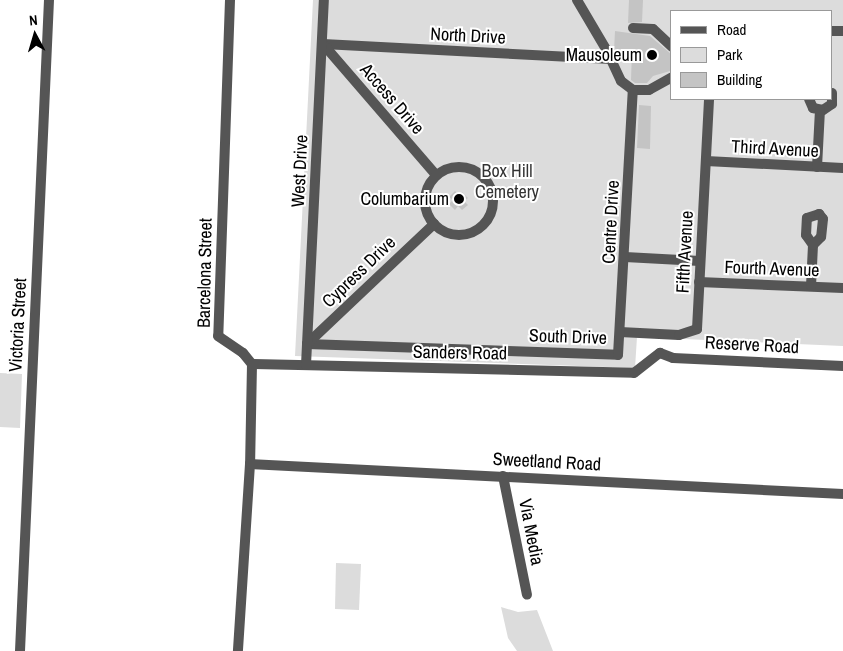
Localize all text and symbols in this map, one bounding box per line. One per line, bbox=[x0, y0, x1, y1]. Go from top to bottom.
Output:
north arrow bbox=[10, 10, 60, 60]
legend bbox=[670, 10, 833, 100]
text: N bbox=[28, 11, 38, 29]
text: Road bbox=[717, 19, 746, 40]
street label: North Drive bbox=[430, 23, 506, 49]
place label: Mausoleum bbox=[566, 44, 642, 66]
text: Park bbox=[717, 44, 742, 65]
marker: Mausoleum bbox=[646, 49, 658, 61]
street label: Access Drive bbox=[355, 59, 429, 139]
text: Building bbox=[717, 69, 762, 90]
street label: West Drive bbox=[287, 134, 313, 208]
street label: Third Avenue bbox=[730, 136, 820, 162]
park label: Box Hill Cemetery bbox=[475, 161, 539, 203]
street label: Centre Drive bbox=[598, 180, 624, 264]
place label: Columbarium bbox=[360, 188, 449, 210]
marker: Columbarium bbox=[453, 193, 465, 205]
street label: Fifth Avenue bbox=[672, 210, 698, 294]
street label: Barcelona Street bbox=[193, 218, 217, 328]
street label: Cypress Drive bbox=[318, 232, 400, 312]
street label: Fourth Avenue bbox=[724, 257, 820, 281]
street label: Victoria Street bbox=[5, 277, 31, 373]
street label: South Drive bbox=[529, 325, 607, 349]
street label: Reserve Road bbox=[704, 332, 800, 358]
street label: Sanders Road bbox=[413, 341, 507, 365]
street label: Sweetland Road bbox=[492, 448, 602, 476]
street label: Via Media bbox=[514, 497, 548, 567]

